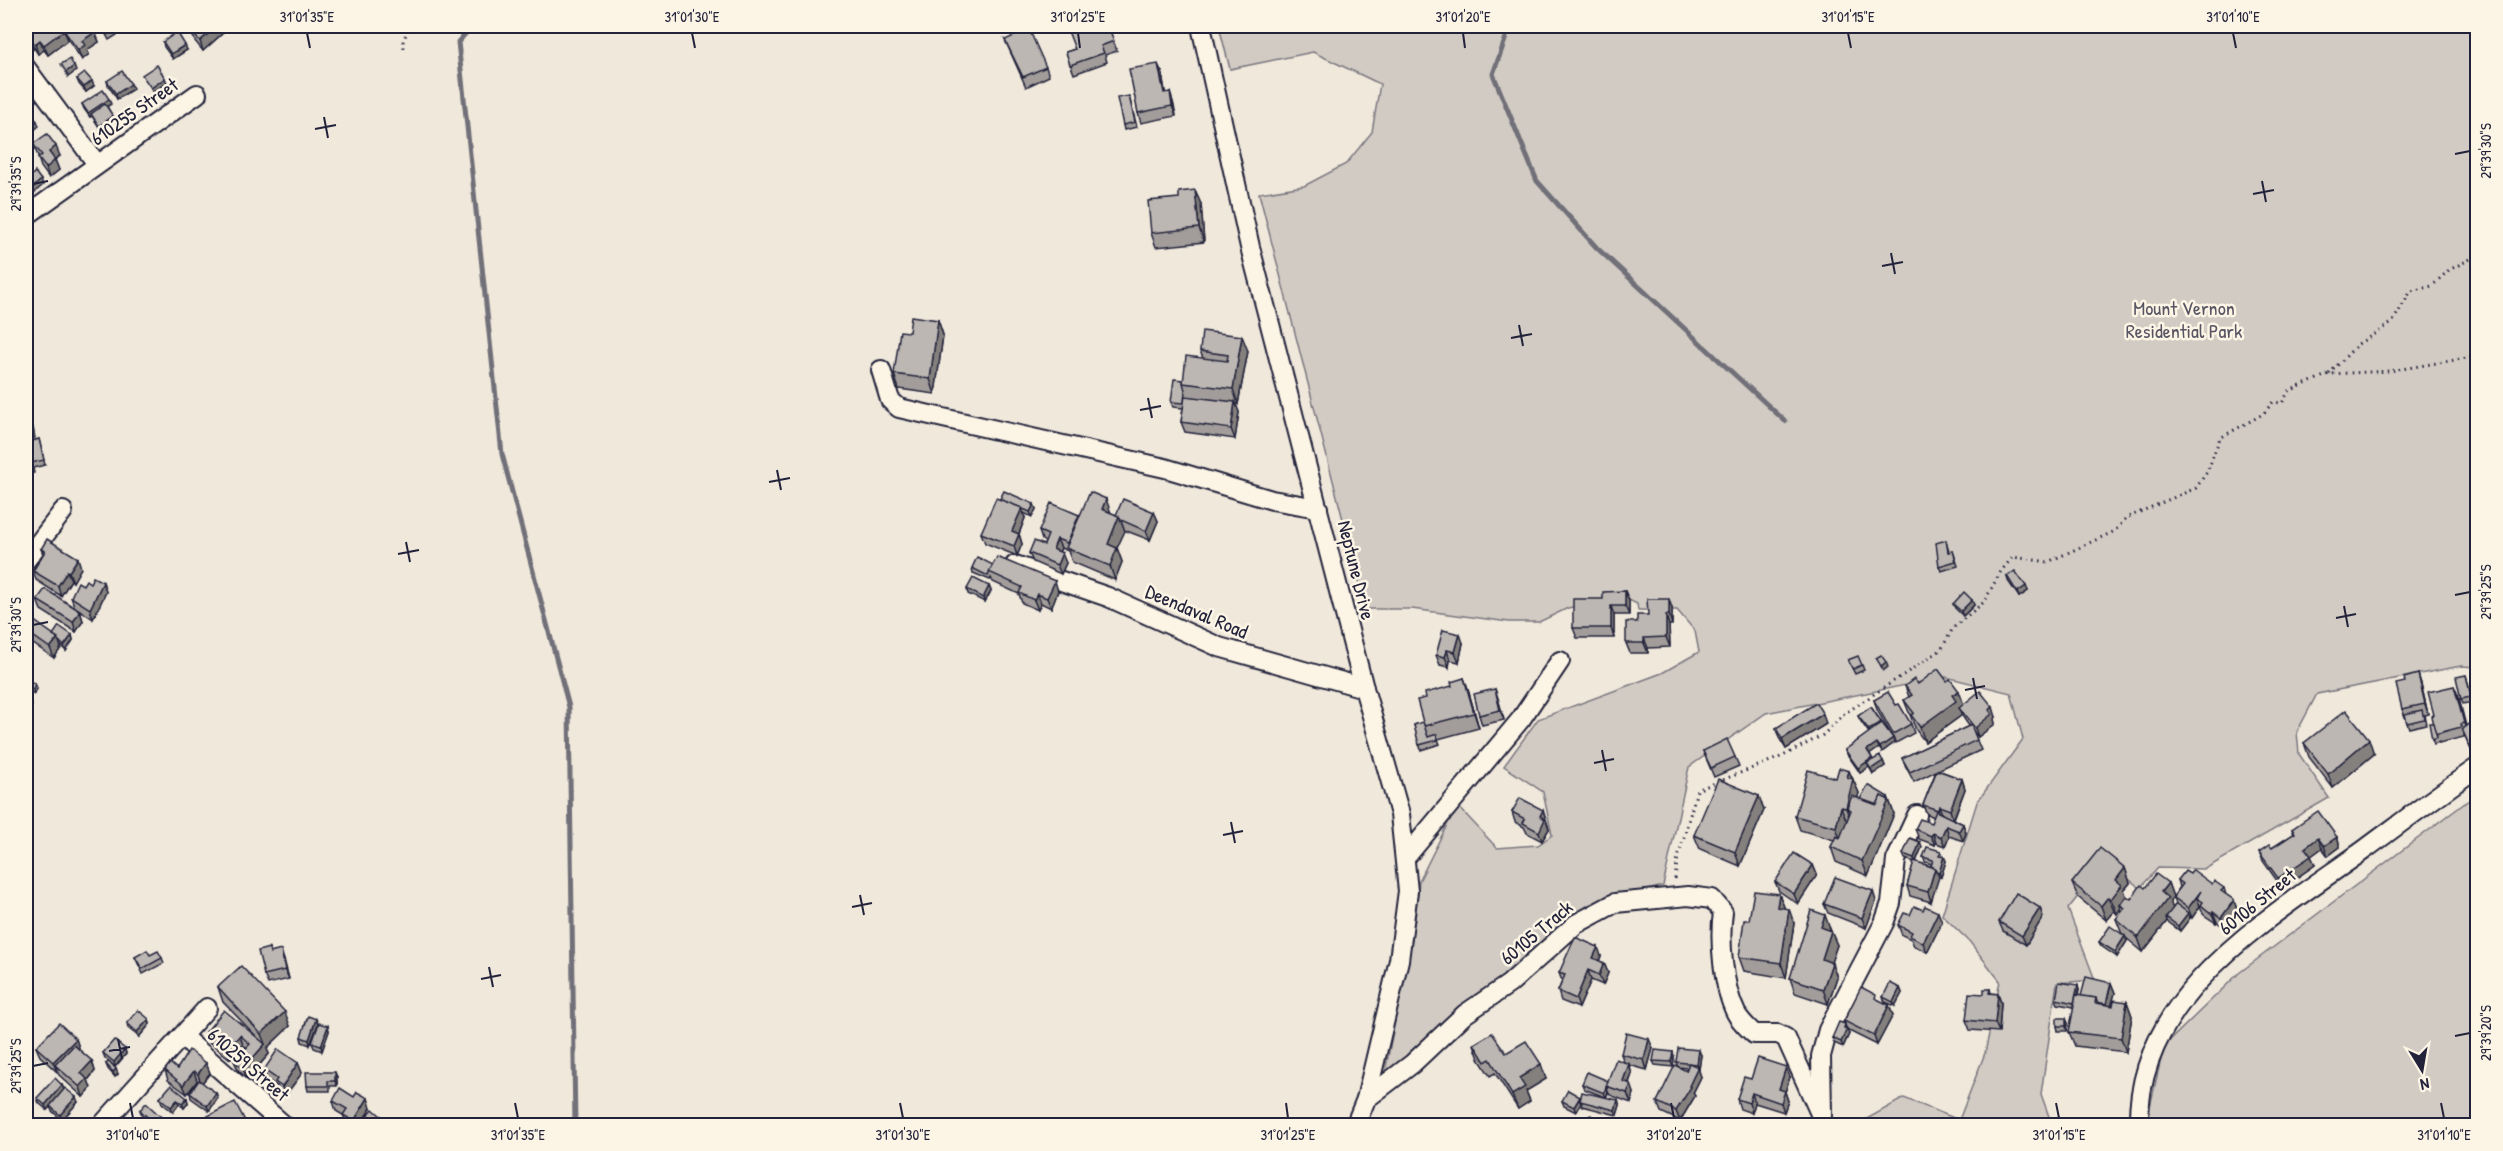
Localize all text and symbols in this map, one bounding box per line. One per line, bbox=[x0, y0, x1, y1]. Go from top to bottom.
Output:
text: 31°01'35"E bbox=[280, 6, 335, 27]
text: 31°01'30"E bbox=[665, 6, 720, 27]
text: 31°01'25"E bbox=[1051, 6, 1106, 27]
text: 31°01'20"E bbox=[1435, 6, 1491, 27]
text: 31°01'15"E bbox=[1821, 6, 1875, 27]
text: 31°01'10"E bbox=[2206, 6, 2260, 27]
street label: 610255 Street bbox=[85, 70, 184, 151]
text: 29°39'30"S bbox=[2475, 123, 2496, 179]
text: 29°39'35"S bbox=[5, 156, 26, 212]
park label: Mount Vernon Residential Park bbox=[2126, 294, 2242, 344]
street label: Neptune Drive bbox=[1332, 518, 1382, 622]
text: 29°39'25"S bbox=[2475, 564, 2496, 620]
street label: Deendaval Road bbox=[1142, 577, 1252, 645]
text: 29°39'30"S bbox=[5, 597, 26, 653]
street label: 60106 Street bbox=[2213, 861, 2302, 941]
street label: 60105 Track bbox=[1494, 894, 1578, 970]
text: 29°39'20"S bbox=[2475, 1005, 2496, 1061]
street label: 610259 Street bbox=[202, 1021, 297, 1108]
text: 29°39'25"S bbox=[5, 1038, 26, 1094]
north arrow bbox=[2392, 1040, 2452, 1100]
text: N bbox=[2418, 1073, 2431, 1096]
text: 31°01'40"E bbox=[106, 1124, 160, 1145]
text: 31°01'35"E bbox=[491, 1124, 546, 1145]
text: 31°01'30"E bbox=[876, 1124, 931, 1145]
text: 31°01'25"E bbox=[1261, 1124, 1316, 1145]
text: 31°01'20"E bbox=[1646, 1124, 1702, 1145]
text: 31°01'15"E bbox=[2032, 1124, 2086, 1145]
text: 31°01'10"E bbox=[2417, 1124, 2471, 1145]

